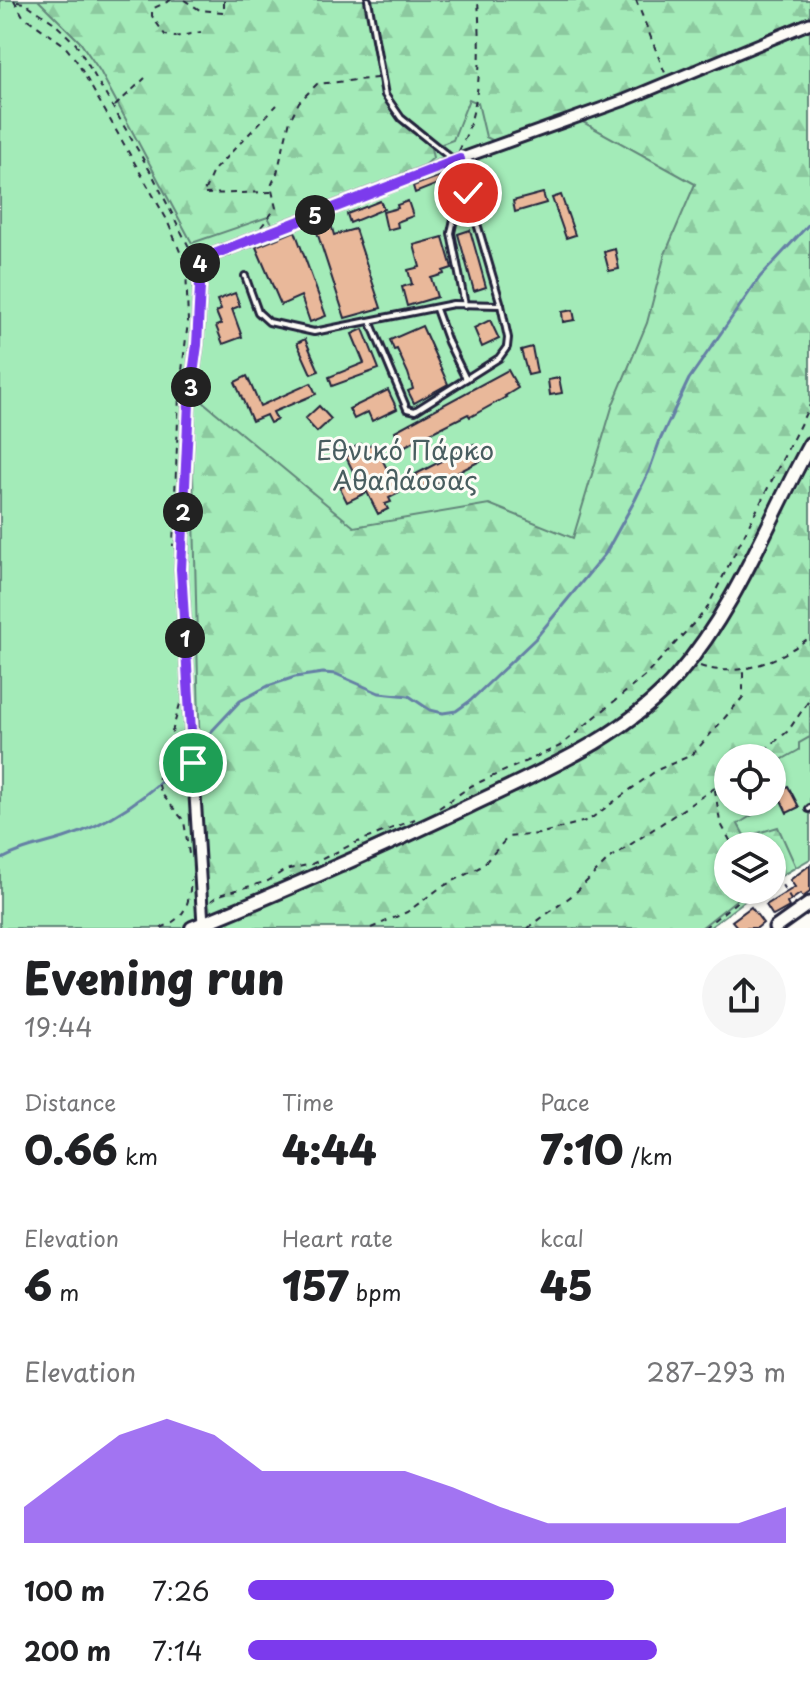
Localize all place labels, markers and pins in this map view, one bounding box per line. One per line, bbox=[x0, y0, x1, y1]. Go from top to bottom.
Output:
pin bbox=[434, 159, 502, 227]
pin: 5 bbox=[295, 195, 335, 235]
pin: 4 bbox=[180, 243, 220, 283]
pin: 3 bbox=[171, 367, 211, 407]
pin: 2 bbox=[163, 492, 203, 532]
pin: 1 bbox=[165, 618, 205, 658]
pin bbox=[159, 729, 227, 797]

